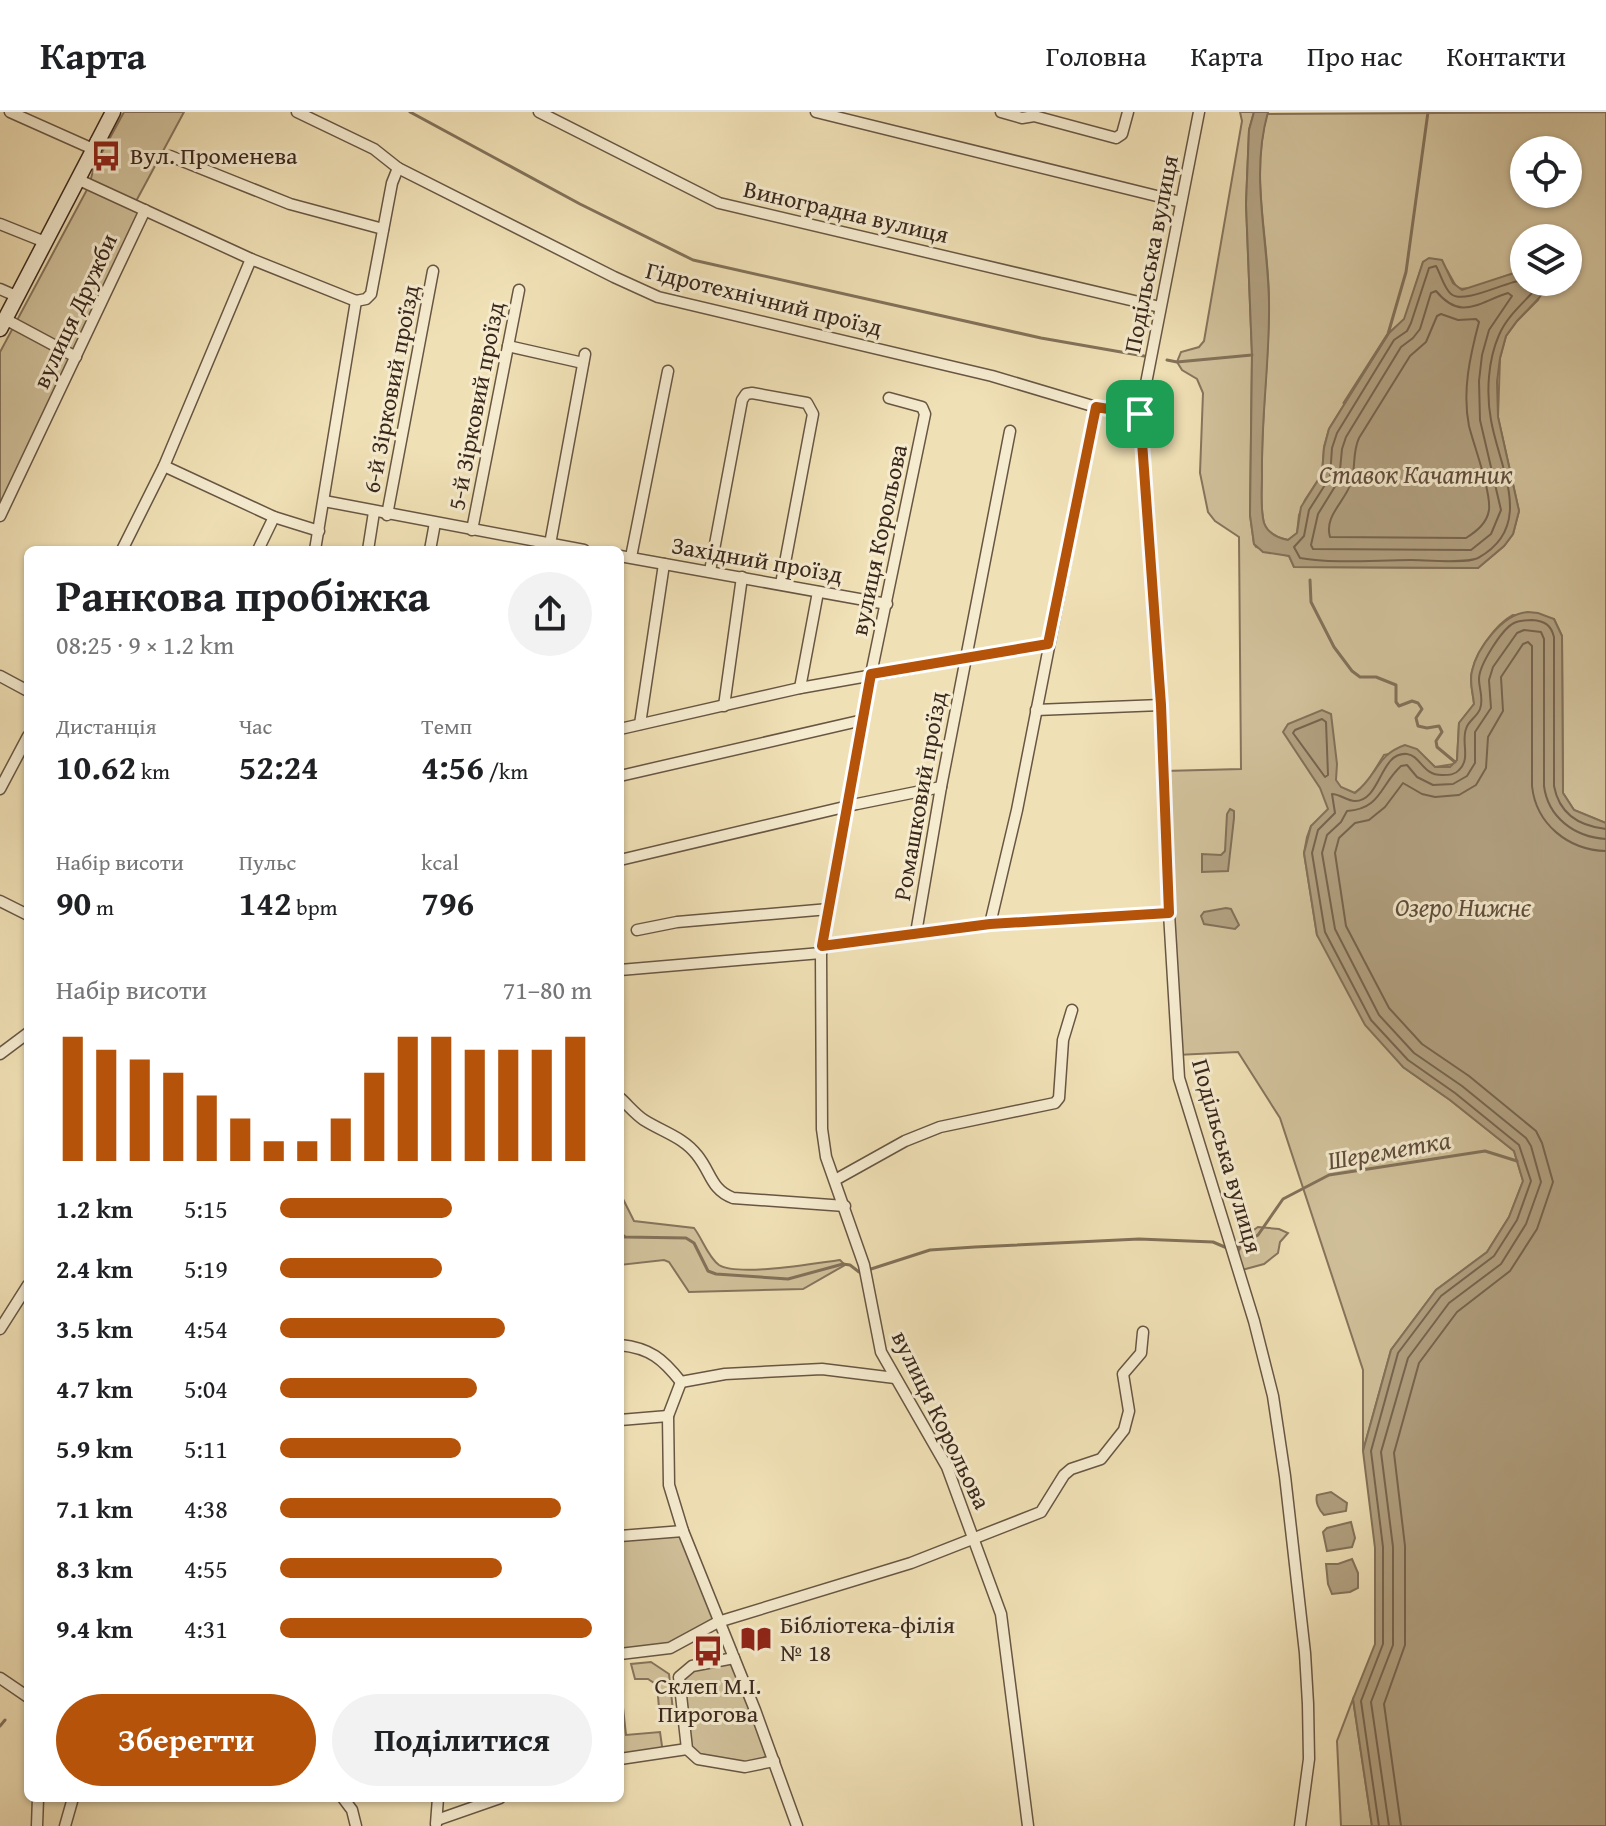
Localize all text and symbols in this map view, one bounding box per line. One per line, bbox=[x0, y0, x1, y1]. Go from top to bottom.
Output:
text: Карта bbox=[40, 27, 146, 83]
text: Головна bbox=[1046, 35, 1146, 76]
text: Карта bbox=[1190, 35, 1263, 76]
text: Про нас bbox=[1307, 35, 1403, 76]
text: Контакти bbox=[1447, 35, 1566, 76]
map controls bbox=[1510, 136, 1582, 296]
button: locate bbox=[1510, 136, 1582, 208]
place label: Вул. Променева bbox=[130, 138, 298, 173]
bus stop icon: Вул. Променева bbox=[89, 139, 123, 173]
street label: Подільська вулиця bbox=[1114, 152, 1187, 356]
street label: Виноградна вулиця bbox=[740, 171, 952, 252]
button: layers bbox=[1510, 224, 1582, 296]
street label: вулиця Дружби bbox=[23, 228, 126, 394]
street label: Гідротехнічний проїзд bbox=[642, 252, 886, 345]
street label: 6-й Зірковий проїзд bbox=[353, 282, 428, 496]
street label: 5-й Зірковий проїзд bbox=[438, 299, 513, 513]
pin bbox=[1106, 380, 1174, 448]
icon: arrive bbox=[1118, 392, 1162, 436]
street label: вулиця Корольова bbox=[841, 441, 916, 639]
water label: Ставок Качатник bbox=[1319, 454, 1513, 493]
street label: Західний проїзд bbox=[669, 527, 845, 592]
text: Ранкова пробіжка bbox=[56, 563, 430, 627]
button: share bbox=[508, 572, 592, 656]
text: 08:25 · 9 × 1.2 km bbox=[56, 625, 234, 664]
street label: Ромашковий проїзд bbox=[884, 689, 955, 903]
text: Дистанція bbox=[56, 710, 157, 742]
text: Час bbox=[239, 710, 272, 742]
text: Темп bbox=[421, 710, 472, 742]
text: 10.62 bbox=[56, 742, 136, 791]
text: 52:24 bbox=[239, 742, 319, 791]
text: 4:56 bbox=[421, 742, 484, 791]
text: km bbox=[136, 755, 170, 787]
text: /km bbox=[484, 755, 528, 787]
text: Набір висоти bbox=[56, 846, 184, 878]
text: Пульс bbox=[239, 846, 296, 878]
text: kcal bbox=[421, 846, 459, 878]
text: 90 bbox=[56, 878, 91, 927]
text: 142 bbox=[239, 878, 292, 927]
text: 796 bbox=[421, 878, 474, 927]
water label: Озеро Нижнє bbox=[1395, 887, 1532, 926]
text: m bbox=[91, 891, 114, 923]
text: bpm bbox=[292, 891, 338, 923]
text: Набір висоти bbox=[56, 970, 207, 1009]
text: 71–80 m bbox=[503, 970, 592, 1009]
street label: Подільська вулиця bbox=[1183, 1055, 1272, 1257]
water label: Шереметка bbox=[1324, 1119, 1454, 1180]
text: 1.2 km bbox=[56, 1189, 133, 1228]
text: 5:15 bbox=[184, 1189, 228, 1228]
text: 2.4 km bbox=[56, 1249, 133, 1288]
text: 5:19 bbox=[184, 1249, 228, 1288]
text: 3.5 km bbox=[56, 1309, 133, 1348]
text: 4:54 bbox=[184, 1309, 228, 1348]
street label: вулиця Корольова bbox=[883, 1325, 1000, 1515]
text: 4.7 km bbox=[56, 1369, 133, 1408]
text: 5:04 bbox=[184, 1369, 228, 1408]
text: 5.9 km bbox=[56, 1429, 133, 1468]
text: 5:11 bbox=[184, 1429, 228, 1468]
text: 7.1 km bbox=[56, 1489, 133, 1528]
text: 4:38 bbox=[184, 1489, 228, 1528]
text: 8.3 km bbox=[56, 1549, 133, 1588]
text: 4:55 bbox=[184, 1549, 228, 1588]
place label: Бібліотека-філія № 18 bbox=[780, 1607, 955, 1670]
text: 9.4 km bbox=[56, 1609, 133, 1648]
text: 4:31 bbox=[184, 1609, 228, 1648]
library icon: Бібліотека-філія № 18 bbox=[739, 1622, 773, 1656]
bus stop icon: Склеп М.І. Пирогова bbox=[691, 1634, 725, 1668]
place label: Склеп М.І. Пирогова bbox=[655, 1668, 761, 1731]
button: Зберегти bbox=[56, 1694, 316, 1786]
button: Поділитися bbox=[332, 1694, 592, 1786]

